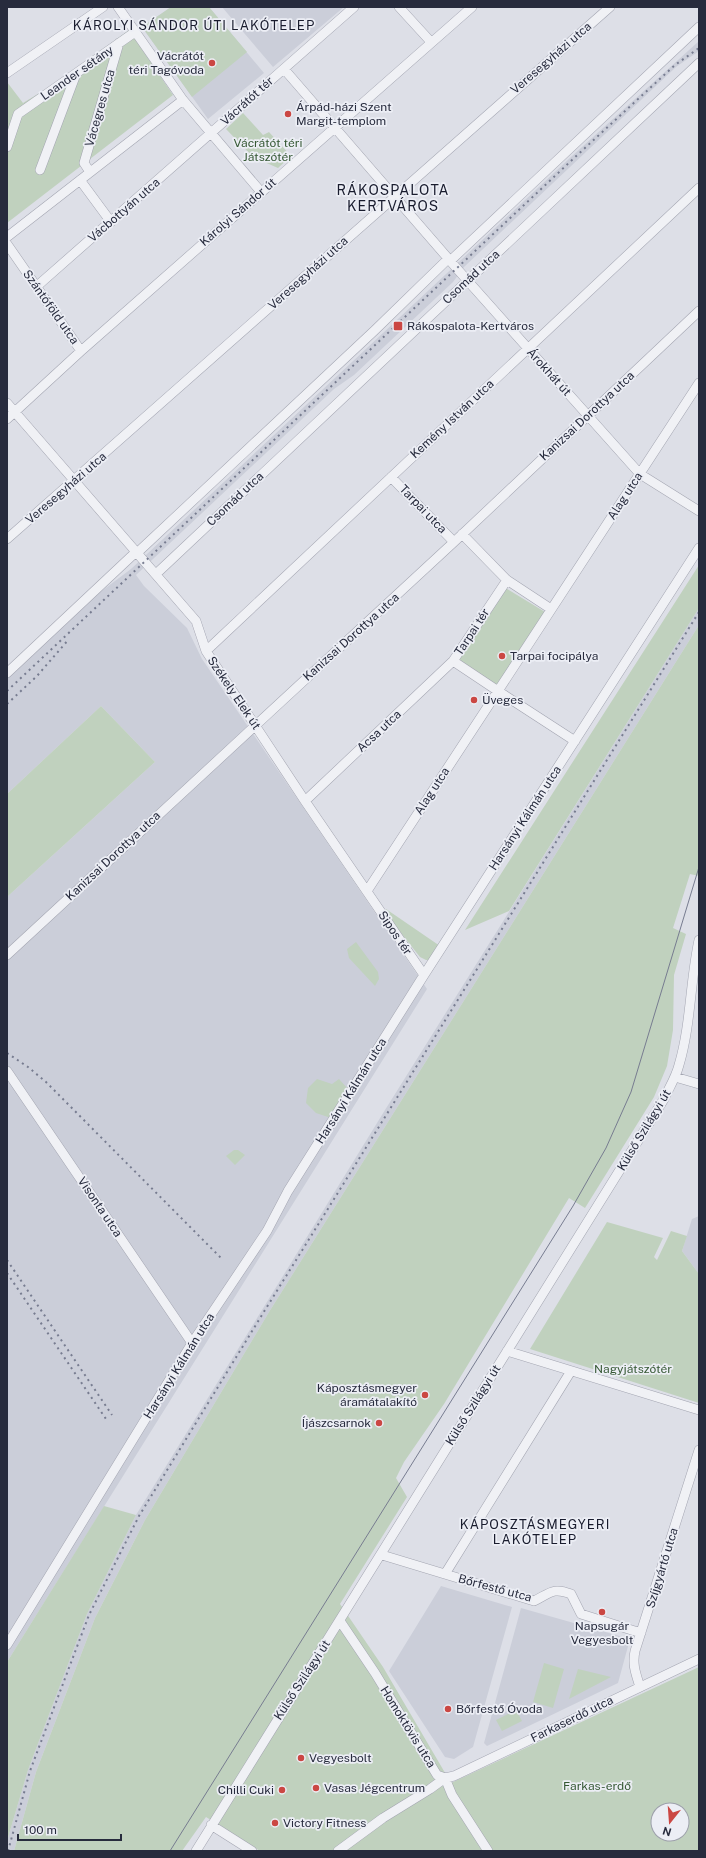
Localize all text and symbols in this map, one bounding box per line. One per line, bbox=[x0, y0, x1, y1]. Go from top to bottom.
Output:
district label: KÁROLYI SÁNDOR ÚTI LAKÓTELEP bbox=[73, 17, 315, 33]
street label: Veresegyházi utca bbox=[508, 19, 594, 97]
street label: Leander sétány bbox=[38, 42, 117, 103]
place label: Vácrátót téri Tagóvoda bbox=[129, 49, 204, 77]
marker: Vácrátót téri Tagóvoda bbox=[207, 58, 217, 68]
street label: Vácegres utca bbox=[82, 68, 118, 148]
street label: Vácrátót tér bbox=[218, 73, 276, 128]
place label: Árpád-házi Szent Margit-templom bbox=[296, 100, 392, 128]
marker: Árpád-házi Szent Margit-templom bbox=[283, 109, 293, 119]
park label: Vácrátót téri Játszótér bbox=[233, 136, 303, 164]
street label: Vácbottyán utca bbox=[85, 175, 163, 245]
street label: Károlyi Sándor út bbox=[197, 175, 279, 249]
district label: RÁKOSPALOTA KERTVÁROS bbox=[337, 181, 449, 214]
street label: Veresegyházi utca bbox=[265, 234, 351, 312]
street label: Csomád utca bbox=[440, 247, 502, 307]
street label: Szántóföld utca bbox=[20, 267, 82, 347]
place label: Rákospalota-Kertváros bbox=[407, 319, 534, 333]
marker: Rákospalota-Kertváros bbox=[392, 320, 404, 332]
street label: Árokhát út bbox=[524, 345, 574, 399]
street label: Kanizsai Dorottya utca bbox=[537, 368, 637, 464]
street label: Kemény István utca bbox=[407, 377, 497, 461]
street label: Veresegyházi utca bbox=[23, 449, 109, 527]
street label: Csomád utca bbox=[204, 469, 266, 529]
street label: Alag utca bbox=[605, 470, 645, 522]
street label: Tarpai utca bbox=[396, 482, 450, 536]
street label: Kanizsai Dorottya utca bbox=[300, 590, 402, 684]
street label: Tarpai tér bbox=[452, 606, 493, 658]
place label: Tarpai focipálya bbox=[510, 649, 598, 663]
marker: Tarpai focipálya bbox=[497, 651, 507, 661]
street label: Székely Elek út bbox=[204, 654, 264, 732]
place label: Üveges bbox=[482, 693, 523, 707]
marker: Üveges bbox=[469, 695, 479, 705]
street label: Acsa utca bbox=[354, 707, 404, 755]
street label: Harsányi Kálmán utca bbox=[486, 763, 564, 873]
street label: Alag utca bbox=[412, 765, 452, 817]
street label: Kanizsai Dorottya utca bbox=[63, 808, 163, 904]
street label: Sipos tér bbox=[375, 908, 415, 958]
street label: Harsányi Kálmán utca bbox=[313, 1036, 389, 1146]
street label: Külső Szilágyi út bbox=[614, 1087, 674, 1173]
street label: Visonta utca bbox=[75, 1174, 125, 1240]
street label: Harsányi Kálmán utca bbox=[141, 1311, 217, 1421]
street label: Külső Szilágyi út bbox=[443, 1362, 504, 1448]
park label: Nagyjátszótér bbox=[594, 1362, 672, 1376]
place label: Káposztásmegyer áramátalakító bbox=[317, 1381, 417, 1409]
marker: Káposztásmegyer áramátalakító bbox=[420, 1390, 430, 1400]
place label: Íjászcsarnok bbox=[302, 1416, 371, 1430]
marker: Íjászcsarnok bbox=[374, 1418, 384, 1428]
district label: KÁPOSZTÁSMEGYERI LAKÓTELEP bbox=[460, 1516, 610, 1547]
street label: Szíjgyártó utca bbox=[643, 1526, 681, 1610]
street label: Bőrfestő utca bbox=[457, 1571, 533, 1605]
marker: Napsugár Vegyesbolt bbox=[597, 1607, 607, 1617]
place label: Napsugár Vegyesbolt bbox=[571, 1619, 634, 1647]
street label: Külső Szilágyi út bbox=[271, 1637, 333, 1723]
street label: Homoktövis utca bbox=[377, 1684, 439, 1770]
street label: Farkaserdő utca bbox=[528, 1693, 616, 1745]
place label: Bőrfestő Óvoda bbox=[456, 1702, 543, 1716]
marker: Bőrfestő Óvoda bbox=[443, 1704, 453, 1714]
place label: Vegyesbolt bbox=[309, 1751, 372, 1765]
marker: Vegyesbolt bbox=[296, 1753, 306, 1763]
park label: Farkas-erdő bbox=[563, 1779, 631, 1793]
place label: Vasas Jégcentrum bbox=[324, 1781, 425, 1795]
place label: Chilli Cuki bbox=[218, 1783, 274, 1797]
marker: Vasas Jégcentrum bbox=[311, 1783, 321, 1793]
marker: Chilli Cuki bbox=[277, 1785, 287, 1795]
north arrow bbox=[650, 1802, 690, 1842]
scale bar bbox=[18, 1816, 121, 1842]
place label: Victory Fitness bbox=[283, 1816, 366, 1830]
marker: Victory Fitness bbox=[270, 1818, 280, 1828]
text: 100 m bbox=[24, 1823, 57, 1837]
text: N bbox=[661, 1825, 673, 1839]

